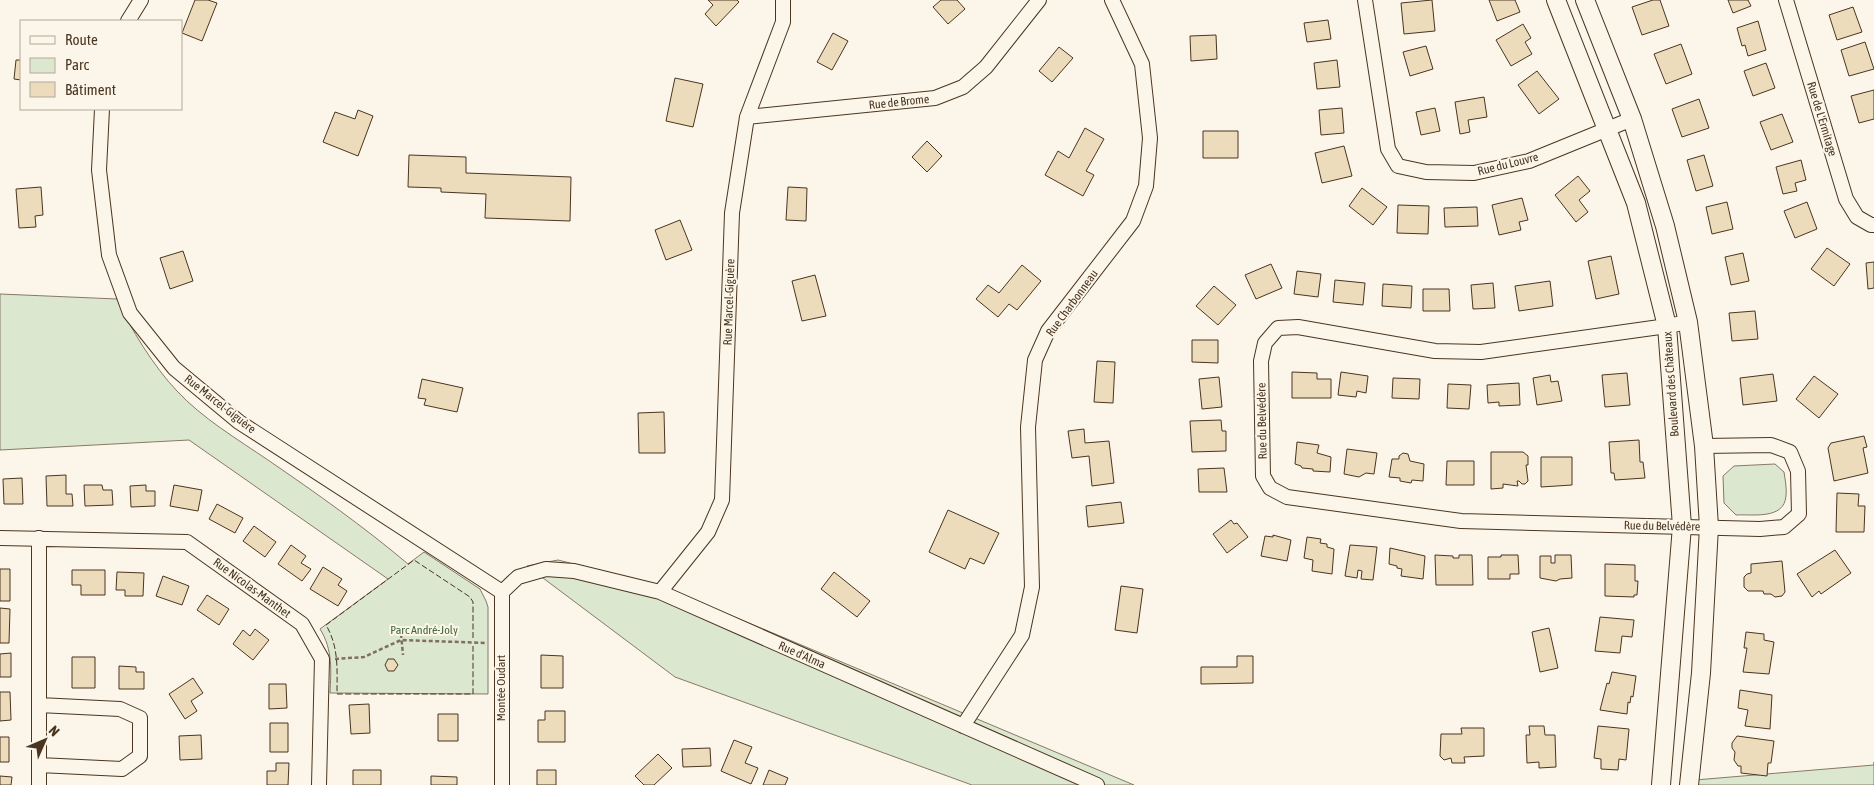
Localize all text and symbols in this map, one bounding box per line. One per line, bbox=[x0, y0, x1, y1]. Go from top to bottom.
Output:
legend bbox=[20, 20, 182, 110]
text: Route bbox=[65, 31, 98, 48]
text: Parc bbox=[65, 56, 89, 73]
street label: Rue de L'Ermitage bbox=[1804, 80, 1840, 158]
text: Bâtiment bbox=[65, 81, 116, 98]
street label: Rue de Brome bbox=[868, 92, 930, 112]
street label: Rue du Louvre bbox=[1476, 150, 1540, 178]
street label: Rue Marcel-Giguère bbox=[720, 258, 738, 346]
street label: Rue Charbonneau bbox=[1043, 267, 1101, 339]
street label: Boulevard des Châteaux bbox=[1660, 331, 1682, 437]
street label: Rue Marcel-Giguère bbox=[182, 372, 258, 436]
street label: Rue du Belvédère bbox=[1254, 383, 1270, 459]
street label: Rue du Belvédère bbox=[1624, 518, 1700, 534]
street label: Rue Nicolas-Manthet bbox=[210, 555, 294, 621]
park label: Parc André-Joly bbox=[390, 623, 458, 637]
street label: Rue d'Alma bbox=[776, 638, 828, 672]
street label: Montée Oudart bbox=[494, 654, 508, 721]
north arrow bbox=[20, 715, 70, 765]
text: N bbox=[46, 722, 63, 739]

